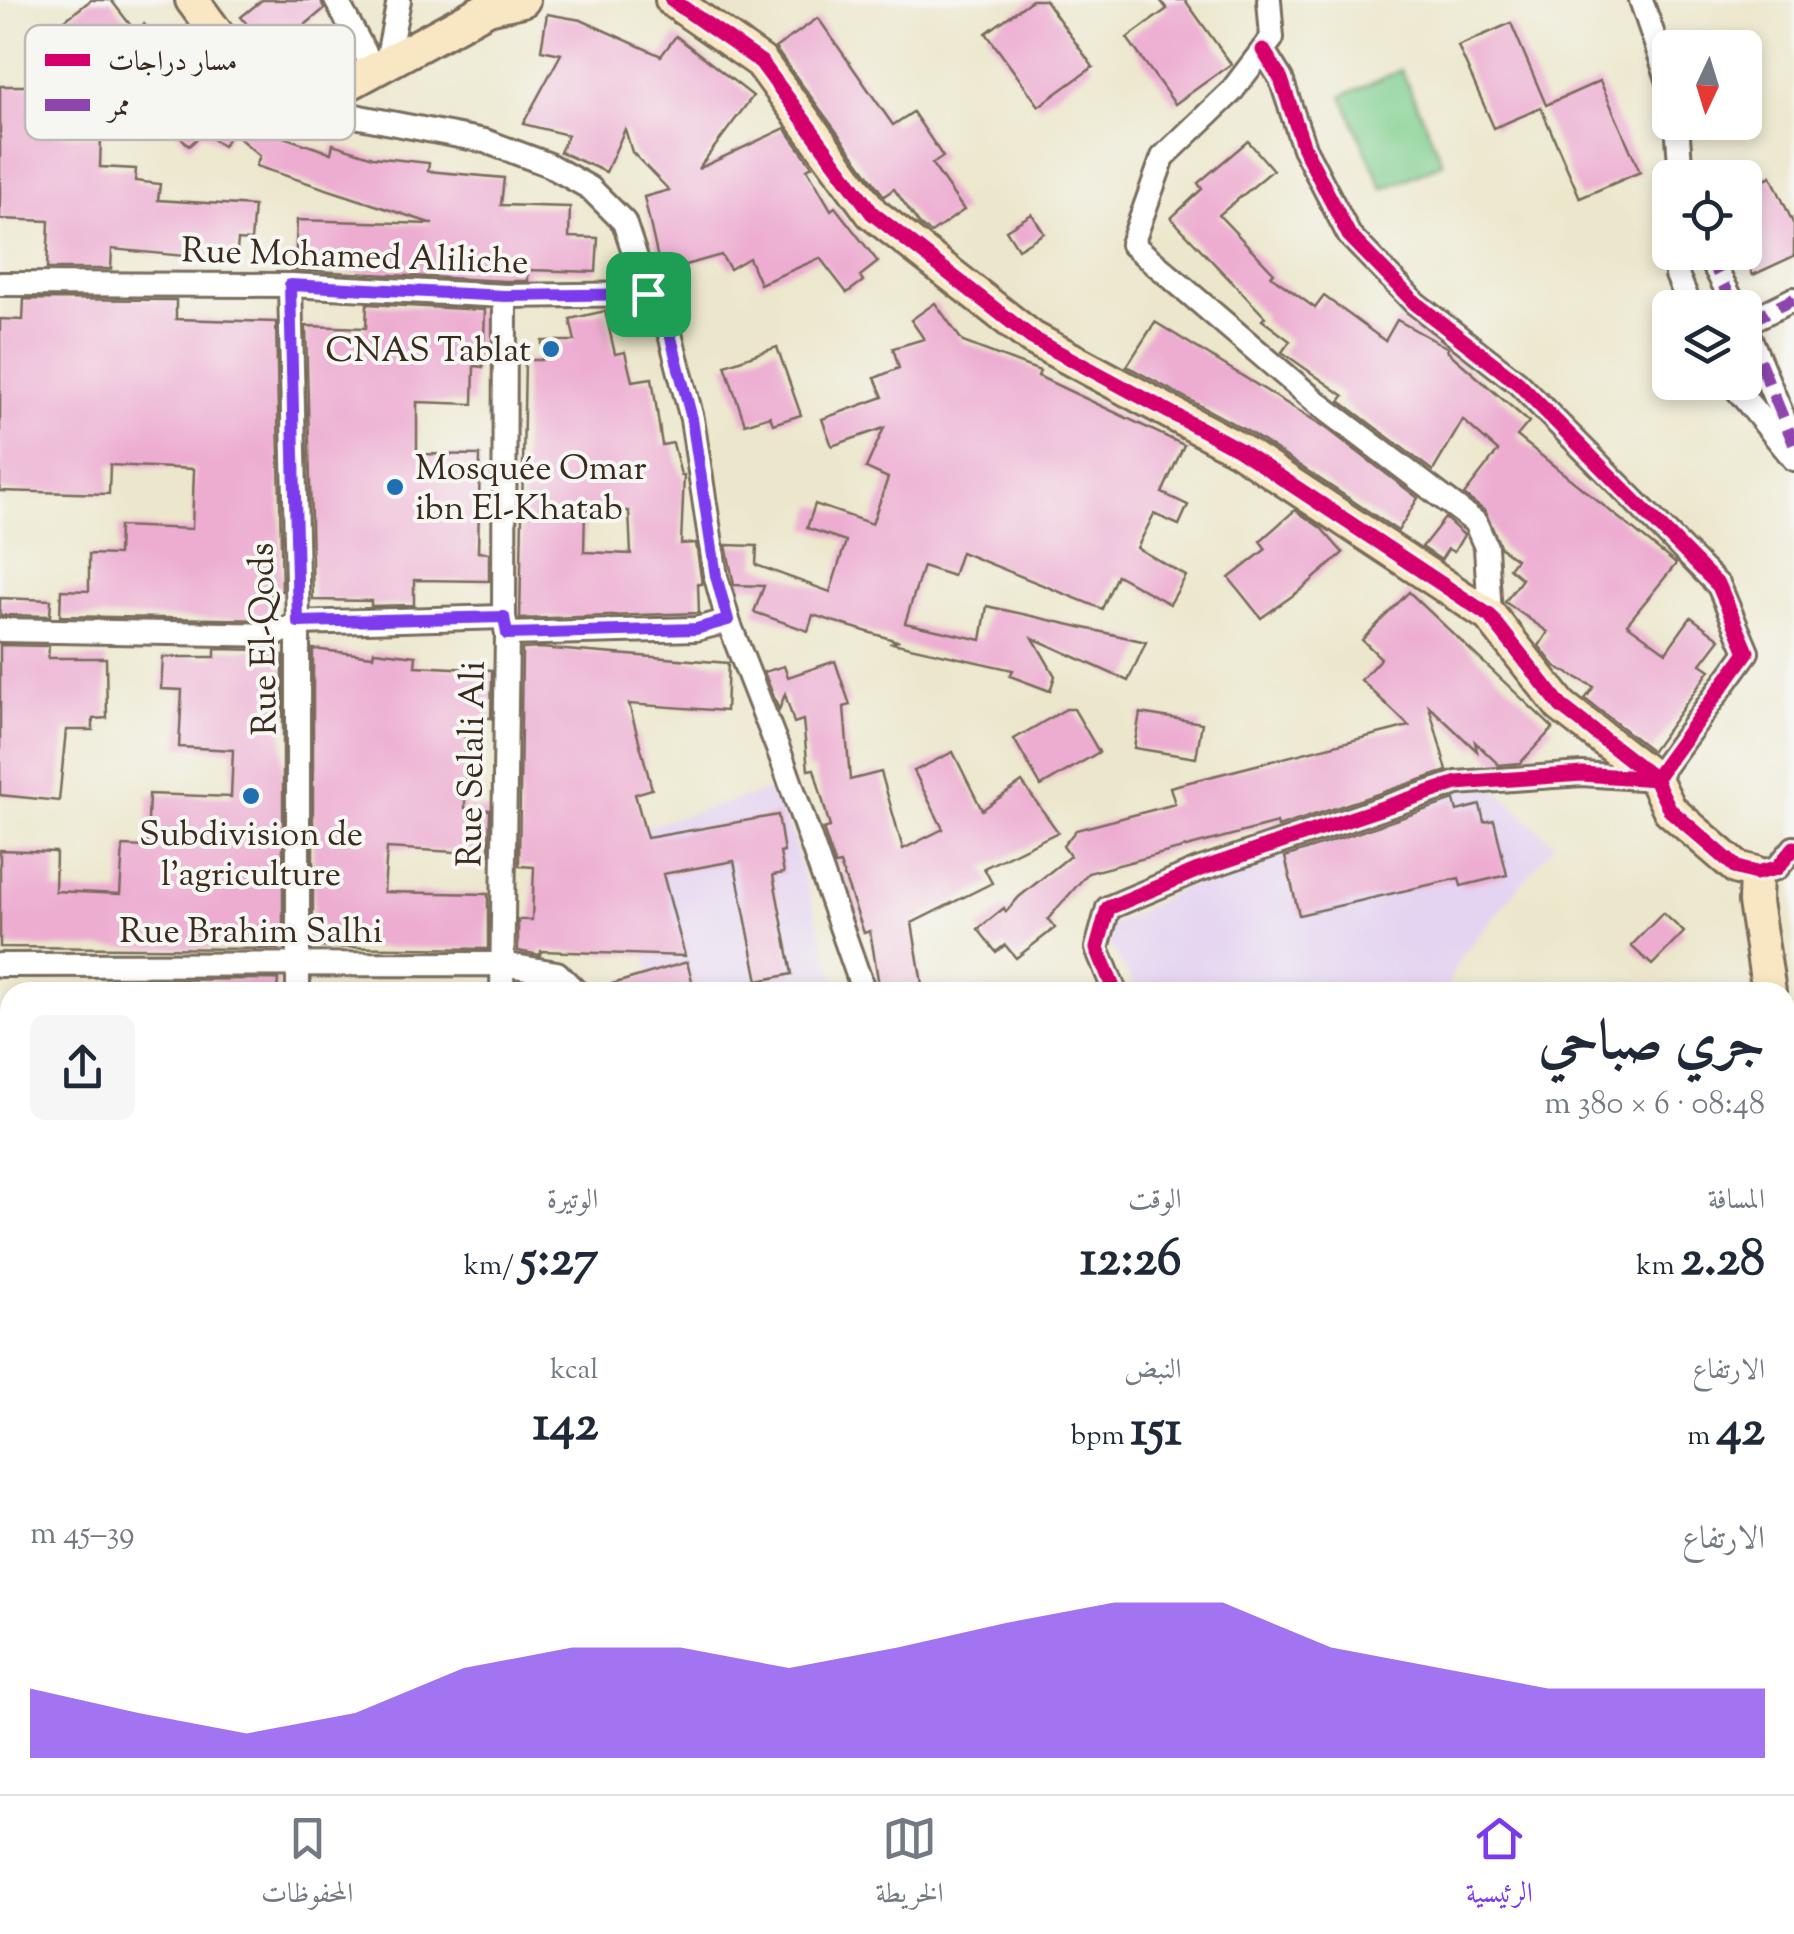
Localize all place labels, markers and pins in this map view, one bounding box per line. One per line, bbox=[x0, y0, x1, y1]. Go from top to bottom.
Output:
pin bbox=[606, 252, 691, 337]
place label: CNAS Tablat bbox=[325, 327, 531, 378]
marker: CNAS Tablat bbox=[540, 338, 562, 360]
place label: Mosquée Omar ibn El-Khatab bbox=[415, 445, 647, 536]
marker: Mosquée Omar ibn El-Khatab bbox=[384, 476, 406, 498]
marker: Subdivision de l'agriculture bbox=[240, 785, 262, 807]
place label: Subdivision de l'agriculture bbox=[139, 811, 363, 902]

